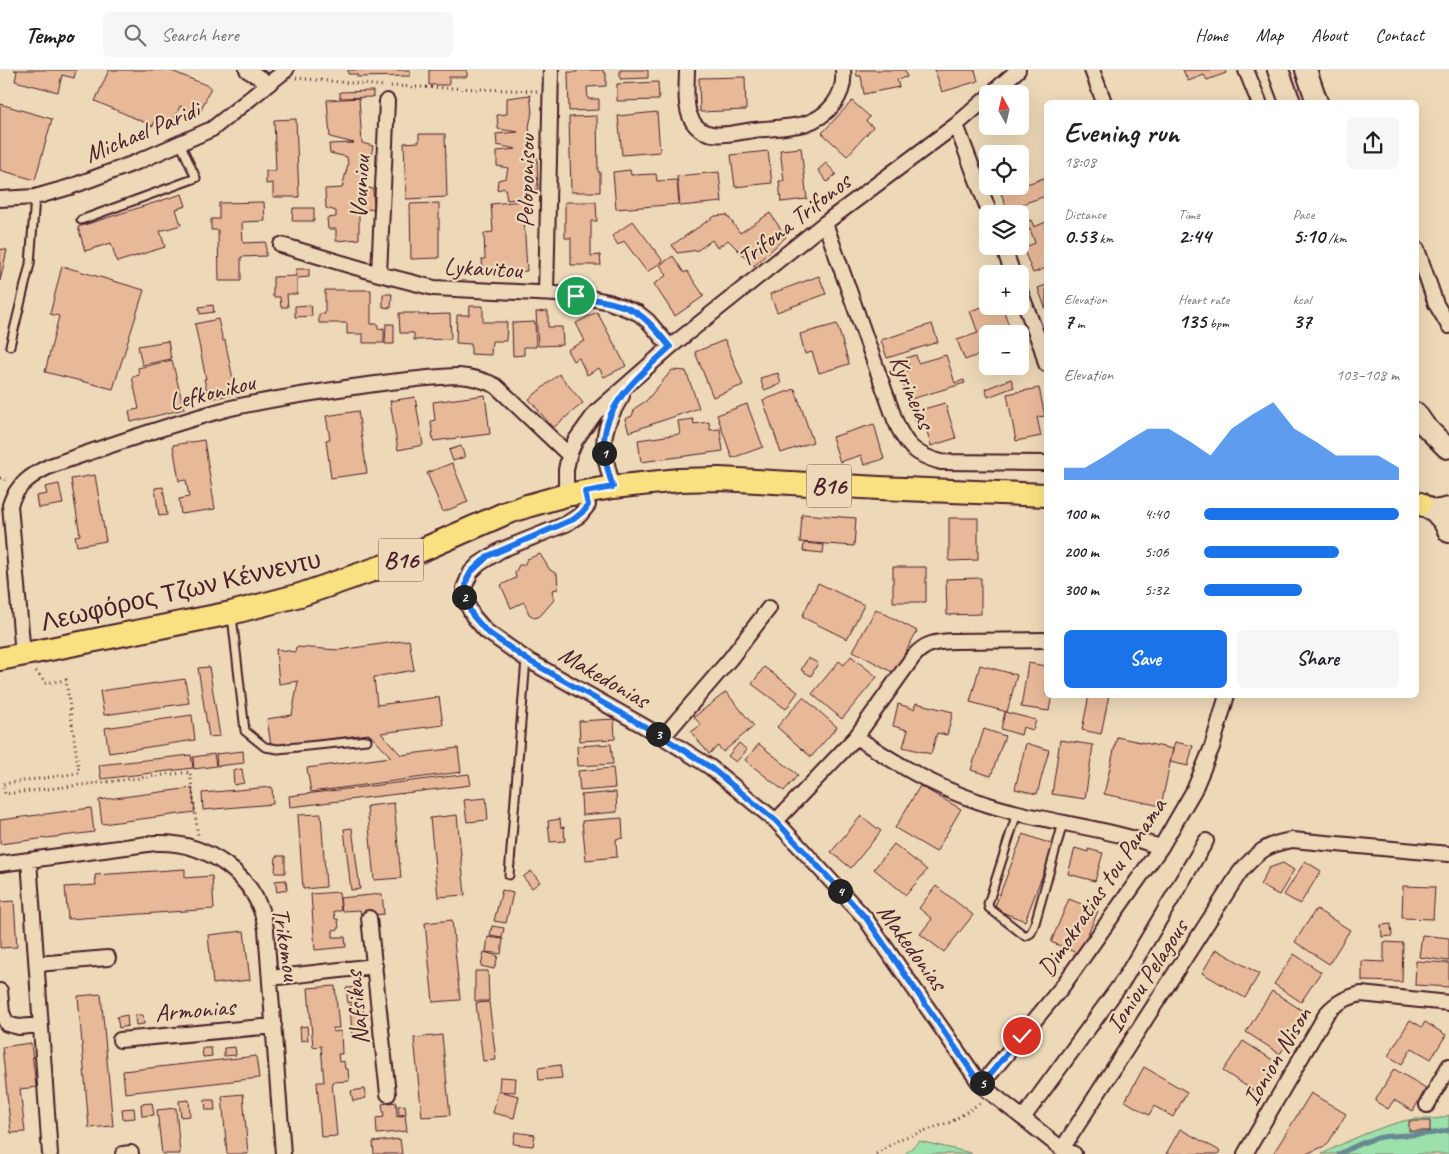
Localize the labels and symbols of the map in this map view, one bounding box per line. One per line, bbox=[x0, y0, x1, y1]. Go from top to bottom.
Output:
north arrow bbox=[979, 85, 1029, 135]
street label: Michael Paridi bbox=[80, 92, 207, 170]
street label: Peloponisou bbox=[509, 132, 543, 228]
street label: Vouniou bbox=[342, 153, 378, 220]
street label: Trifona Trifonos bbox=[731, 164, 859, 274]
street label: Lykavitou bbox=[443, 250, 525, 286]
pin bbox=[555, 275, 597, 317]
street label: Kyrineias bbox=[882, 350, 943, 436]
street label: Lefkonikou bbox=[166, 365, 260, 418]
pin: 1 bbox=[592, 440, 616, 466]
road number: B16 bbox=[806, 464, 852, 508]
road number: B16 bbox=[378, 538, 424, 582]
street label: Λεωφόρος Τζων Κέννεντυ bbox=[38, 543, 324, 639]
pin: 2 bbox=[452, 584, 476, 610]
street label: Makedonias bbox=[553, 638, 657, 717]
pin: 3 bbox=[646, 722, 670, 746]
street label: Dimokratias tou Panama bbox=[1030, 790, 1175, 983]
pin: 4 bbox=[828, 878, 852, 904]
street label: Makedonias bbox=[870, 897, 956, 999]
street label: Trikomou bbox=[264, 905, 308, 984]
street label: Ioniou Pelagous bbox=[1099, 911, 1197, 1039]
street label: Nafsikas bbox=[337, 967, 377, 1047]
street label: Armonias bbox=[154, 990, 239, 1029]
street label: Ionion Nison bbox=[1235, 1000, 1319, 1111]
pin bbox=[1001, 1015, 1043, 1057]
pin: 5 bbox=[970, 1070, 994, 1096]

